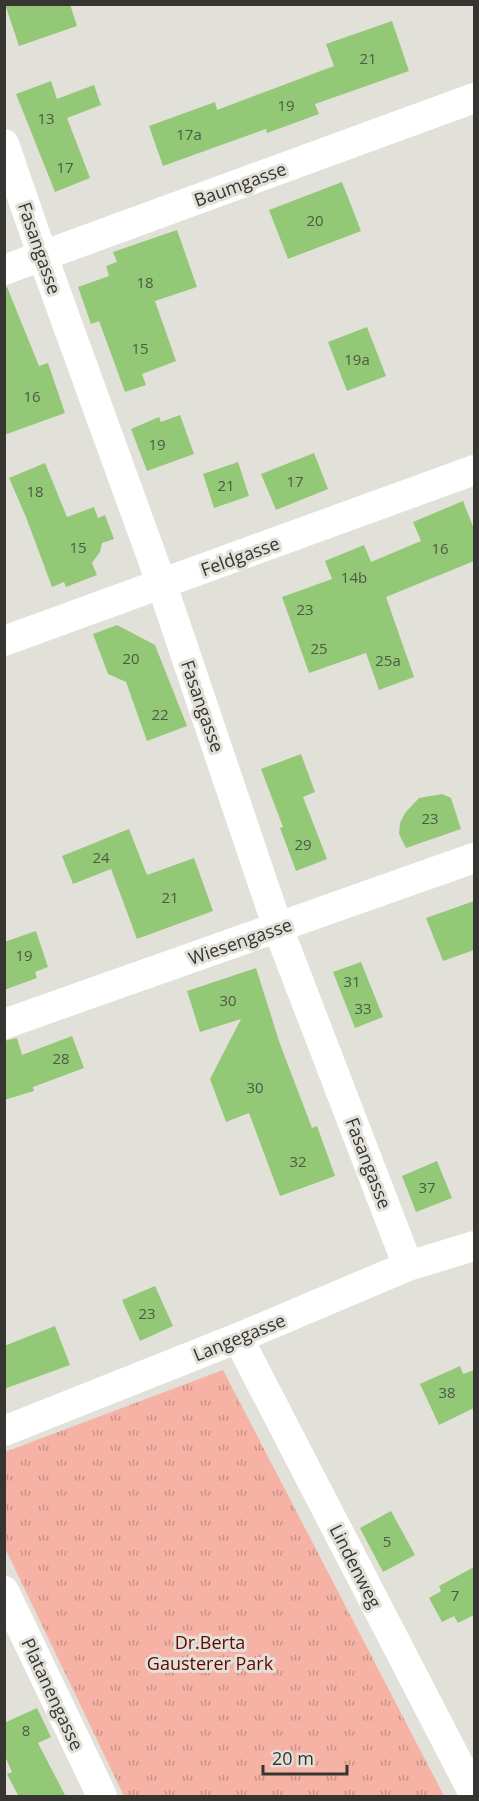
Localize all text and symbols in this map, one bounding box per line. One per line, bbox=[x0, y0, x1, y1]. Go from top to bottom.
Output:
house number: 21 bbox=[359, 48, 377, 68]
house number: 19 bbox=[277, 95, 295, 115]
house number: 13 bbox=[37, 108, 55, 128]
house number: 17a bbox=[176, 124, 202, 144]
street label: Baumgasse bbox=[191, 156, 289, 212]
house number: 17 bbox=[56, 157, 74, 177]
street label: Fasangasse bbox=[13, 199, 67, 297]
house number: 20 bbox=[306, 210, 324, 230]
house number: 18 bbox=[136, 272, 154, 292]
house number: 15 bbox=[131, 338, 149, 358]
house number: 19a bbox=[344, 349, 370, 369]
house number: 16 bbox=[23, 386, 41, 406]
house number: 19 bbox=[148, 434, 166, 454]
house number: 17 bbox=[286, 471, 304, 491]
house number: 21 bbox=[217, 475, 235, 495]
house number: 18 bbox=[26, 481, 44, 501]
street label: Feldgasse bbox=[197, 531, 283, 581]
house number: 15 bbox=[69, 537, 87, 557]
house number: 16 bbox=[431, 538, 449, 558]
house number: 14b bbox=[341, 567, 367, 587]
house number: 23 bbox=[296, 599, 314, 619]
house number: 25 bbox=[310, 638, 328, 658]
house number: 20 bbox=[122, 648, 140, 668]
house number: 25a bbox=[375, 650, 401, 670]
street label: Fasangasse bbox=[176, 657, 230, 755]
house number: 22 bbox=[151, 704, 169, 724]
house number: 23 bbox=[421, 808, 439, 828]
house number: 29 bbox=[294, 834, 312, 854]
house number: 24 bbox=[92, 847, 110, 867]
house number: 21 bbox=[161, 887, 179, 907]
street label: Wiesengasse bbox=[185, 912, 295, 970]
house number: 19 bbox=[15, 945, 33, 965]
house number: 31 bbox=[343, 971, 361, 991]
house number: 30 bbox=[219, 990, 237, 1010]
house number: 33 bbox=[354, 998, 372, 1018]
house number: 28 bbox=[52, 1048, 70, 1068]
house number: 30 bbox=[246, 1077, 264, 1097]
street label: Fasangasse bbox=[341, 1114, 397, 1212]
house number: 32 bbox=[289, 1151, 307, 1171]
house number: 37 bbox=[418, 1177, 436, 1197]
house number: 23 bbox=[138, 1303, 156, 1323]
street label: Langegasse bbox=[189, 1308, 289, 1366]
house number: 38 bbox=[438, 1382, 456, 1402]
street label: Lindenweg bbox=[325, 1520, 387, 1612]
house number: 5 bbox=[383, 1531, 391, 1551]
house number: 7 bbox=[451, 1585, 459, 1605]
park label: Dr.Berta Gausterer Park bbox=[147, 1630, 274, 1675]
street label: Platanengasse bbox=[17, 1634, 89, 1754]
house number: 8 bbox=[22, 1720, 30, 1740]
scale bar bbox=[263, 1738, 347, 1776]
text: 20 m bbox=[272, 1746, 314, 1770]

